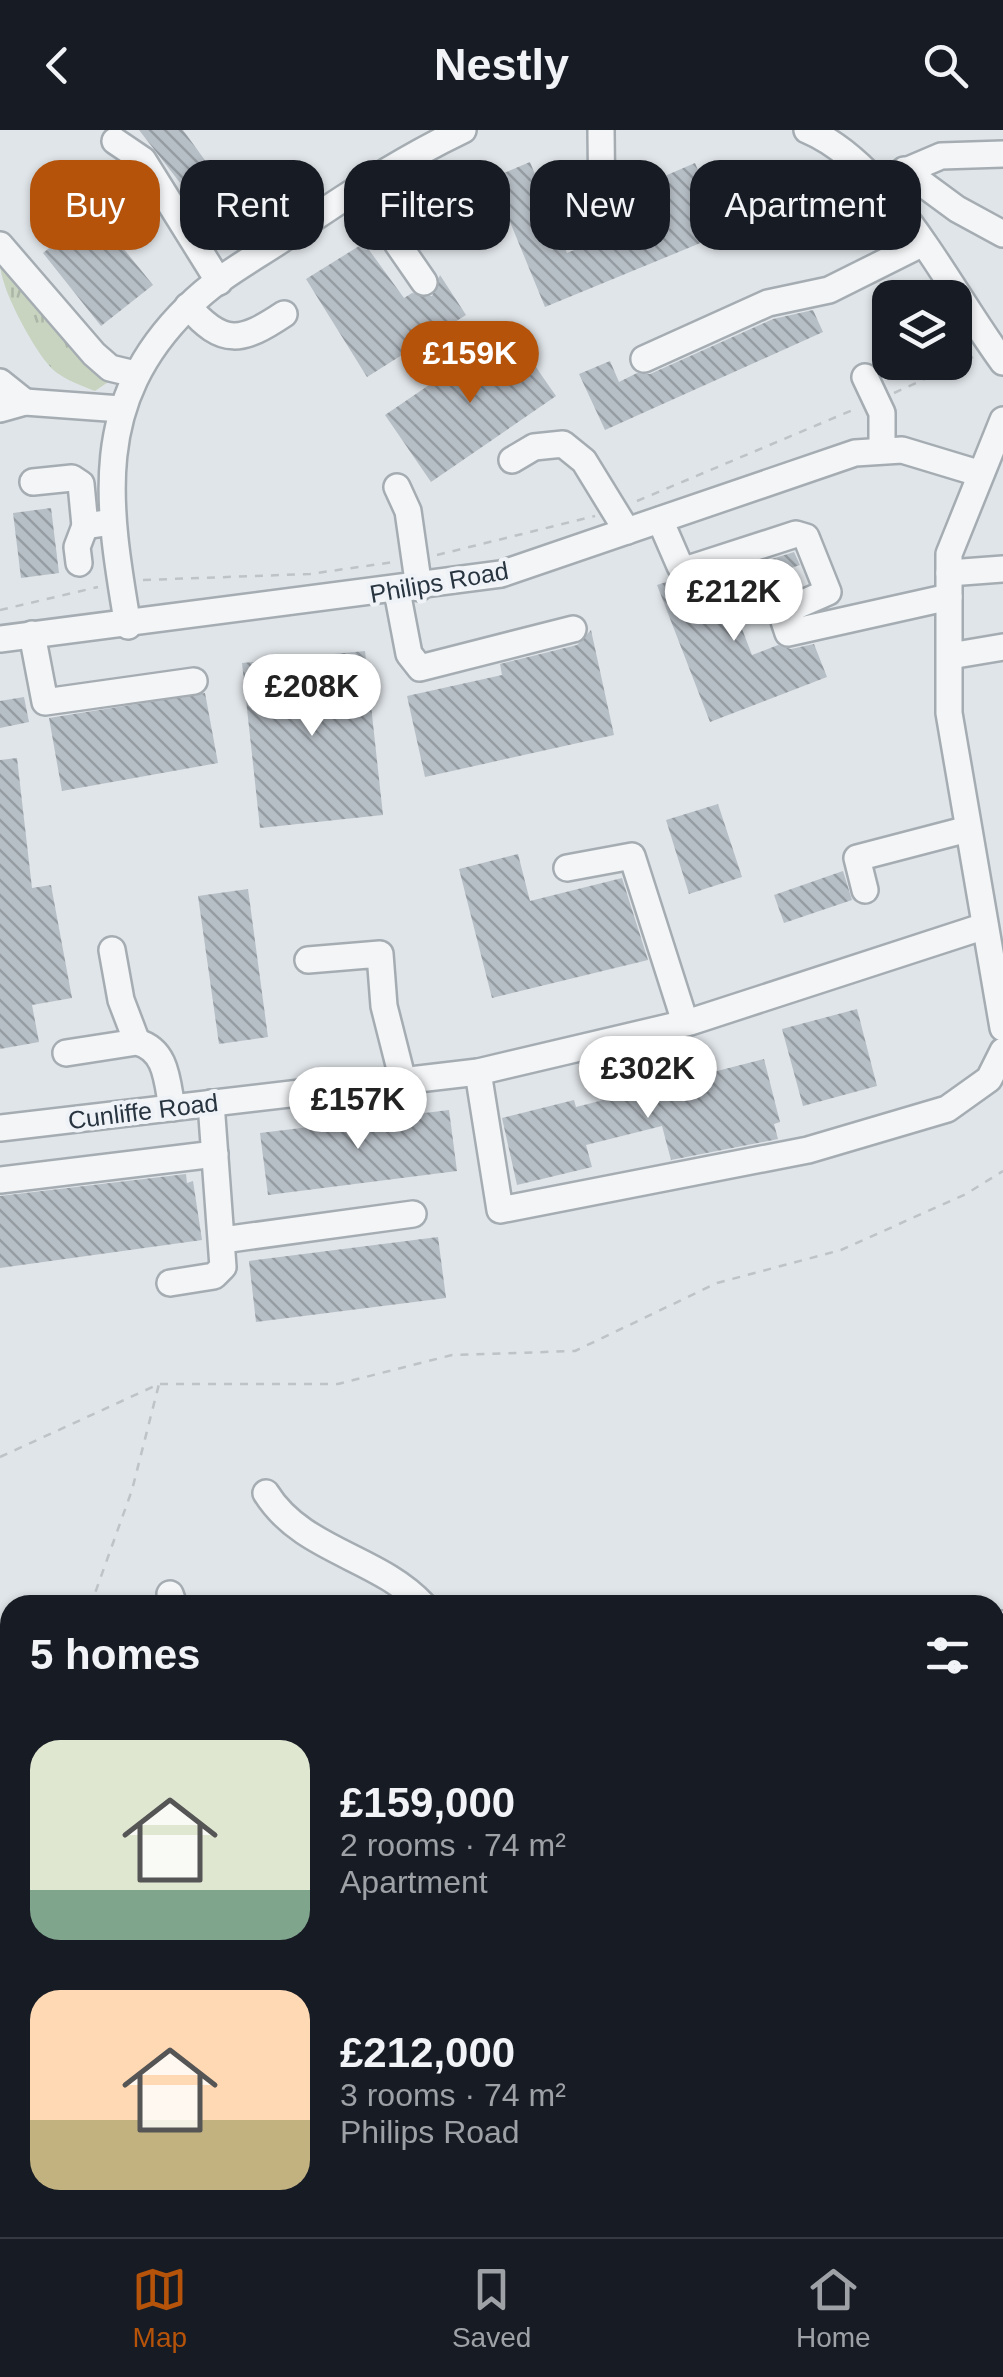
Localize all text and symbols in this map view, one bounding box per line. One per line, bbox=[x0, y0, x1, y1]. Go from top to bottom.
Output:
icon: back bbox=[30, 38, 85, 93]
icon: search bbox=[918, 38, 973, 93]
text: Nestly bbox=[434, 39, 569, 90]
chip: Buy bbox=[30, 160, 160, 250]
chip: Rent bbox=[180, 160, 324, 250]
chip: Filters bbox=[344, 160, 510, 250]
chip: New bbox=[530, 160, 670, 250]
chip: Apartment bbox=[690, 160, 921, 250]
map controls bbox=[872, 280, 972, 380]
button: layers bbox=[872, 280, 972, 380]
pin: £159K bbox=[400, 321, 540, 406]
text: £159K bbox=[423, 335, 517, 371]
street label: Philips Road bbox=[367, 556, 511, 608]
pin: £212K bbox=[664, 559, 804, 644]
text: £212K bbox=[687, 573, 781, 609]
pin: £208K bbox=[242, 654, 382, 739]
text: £208K bbox=[265, 668, 359, 704]
pin: £302K bbox=[578, 1036, 718, 1121]
text: £302K bbox=[601, 1050, 695, 1086]
pin: £157K bbox=[288, 1067, 428, 1152]
text: £157K bbox=[311, 1081, 405, 1117]
street label: Cunliffe Road bbox=[66, 1088, 220, 1134]
icon: filters bbox=[920, 1628, 975, 1683]
text: 5 homes bbox=[30, 1631, 200, 1678]
text: £159,000 bbox=[340, 1779, 515, 1826]
icon: home bbox=[110, 1780, 230, 1900]
text: 2 rooms · 74 m² bbox=[340, 1827, 566, 1863]
text: Apartment bbox=[340, 1864, 488, 1900]
text: £212,000 bbox=[340, 2029, 515, 2076]
icon: home bbox=[110, 2030, 230, 2150]
text: 3 rooms · 74 m² bbox=[340, 2077, 566, 2113]
text: Philips Road bbox=[340, 2114, 520, 2150]
tab: Map bbox=[132, 2262, 187, 2354]
tab: Saved bbox=[452, 2262, 531, 2354]
tab: Home bbox=[796, 2262, 871, 2354]

